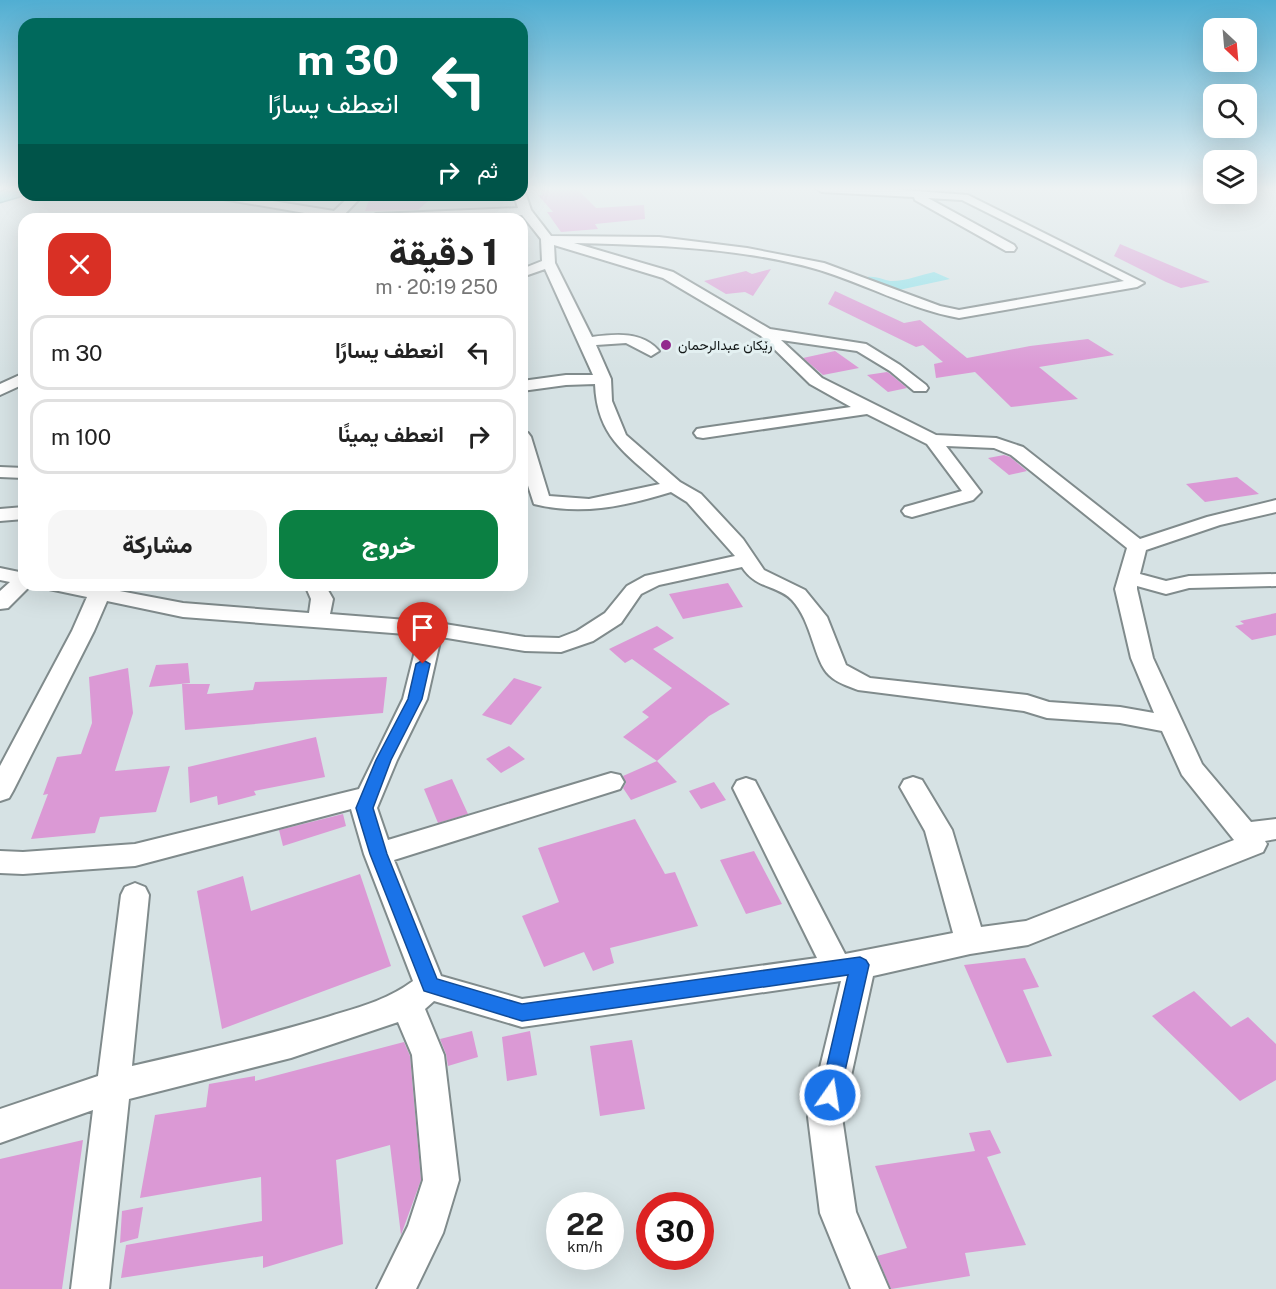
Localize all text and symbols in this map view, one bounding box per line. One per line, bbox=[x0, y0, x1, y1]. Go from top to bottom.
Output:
north arrow bbox=[1203, 18, 1257, 72]
map controls bbox=[1203, 18, 1257, 204]
text: 30 m bbox=[297, 35, 399, 84]
icon: left bbox=[420, 42, 498, 120]
button: search bbox=[1203, 84, 1257, 138]
text: انعطف يسارًا bbox=[268, 87, 399, 119]
button: layers bbox=[1203, 150, 1257, 204]
icon: right bbox=[432, 156, 465, 189]
text: ثم bbox=[477, 157, 498, 183]
text: 1 دقيقة bbox=[389, 231, 498, 273]
button: close bbox=[48, 233, 111, 296]
text: 250 m · 20:19 bbox=[375, 275, 498, 299]
icon: left bbox=[462, 336, 495, 369]
text: انعطف يسارًا bbox=[335, 337, 444, 363]
place label: رێكان عبدالرحمان bbox=[678, 337, 773, 354]
marker: رێكان عبدالرحمان bbox=[659, 338, 673, 352]
text: 30 m bbox=[51, 340, 103, 366]
icon: right bbox=[462, 420, 495, 453]
text: انعطف يمينًا bbox=[338, 421, 444, 447]
text: 100 m bbox=[51, 424, 111, 450]
button: مشاركة bbox=[48, 510, 267, 579]
button: خروج bbox=[279, 510, 498, 579]
pin bbox=[397, 602, 448, 664]
icon: arrive bbox=[406, 611, 439, 644]
position arrow bbox=[798, 1063, 862, 1127]
speed limit sign: 30 bbox=[636, 1192, 714, 1270]
text: 22 bbox=[566, 1206, 604, 1242]
text: km/h bbox=[567, 1238, 603, 1255]

